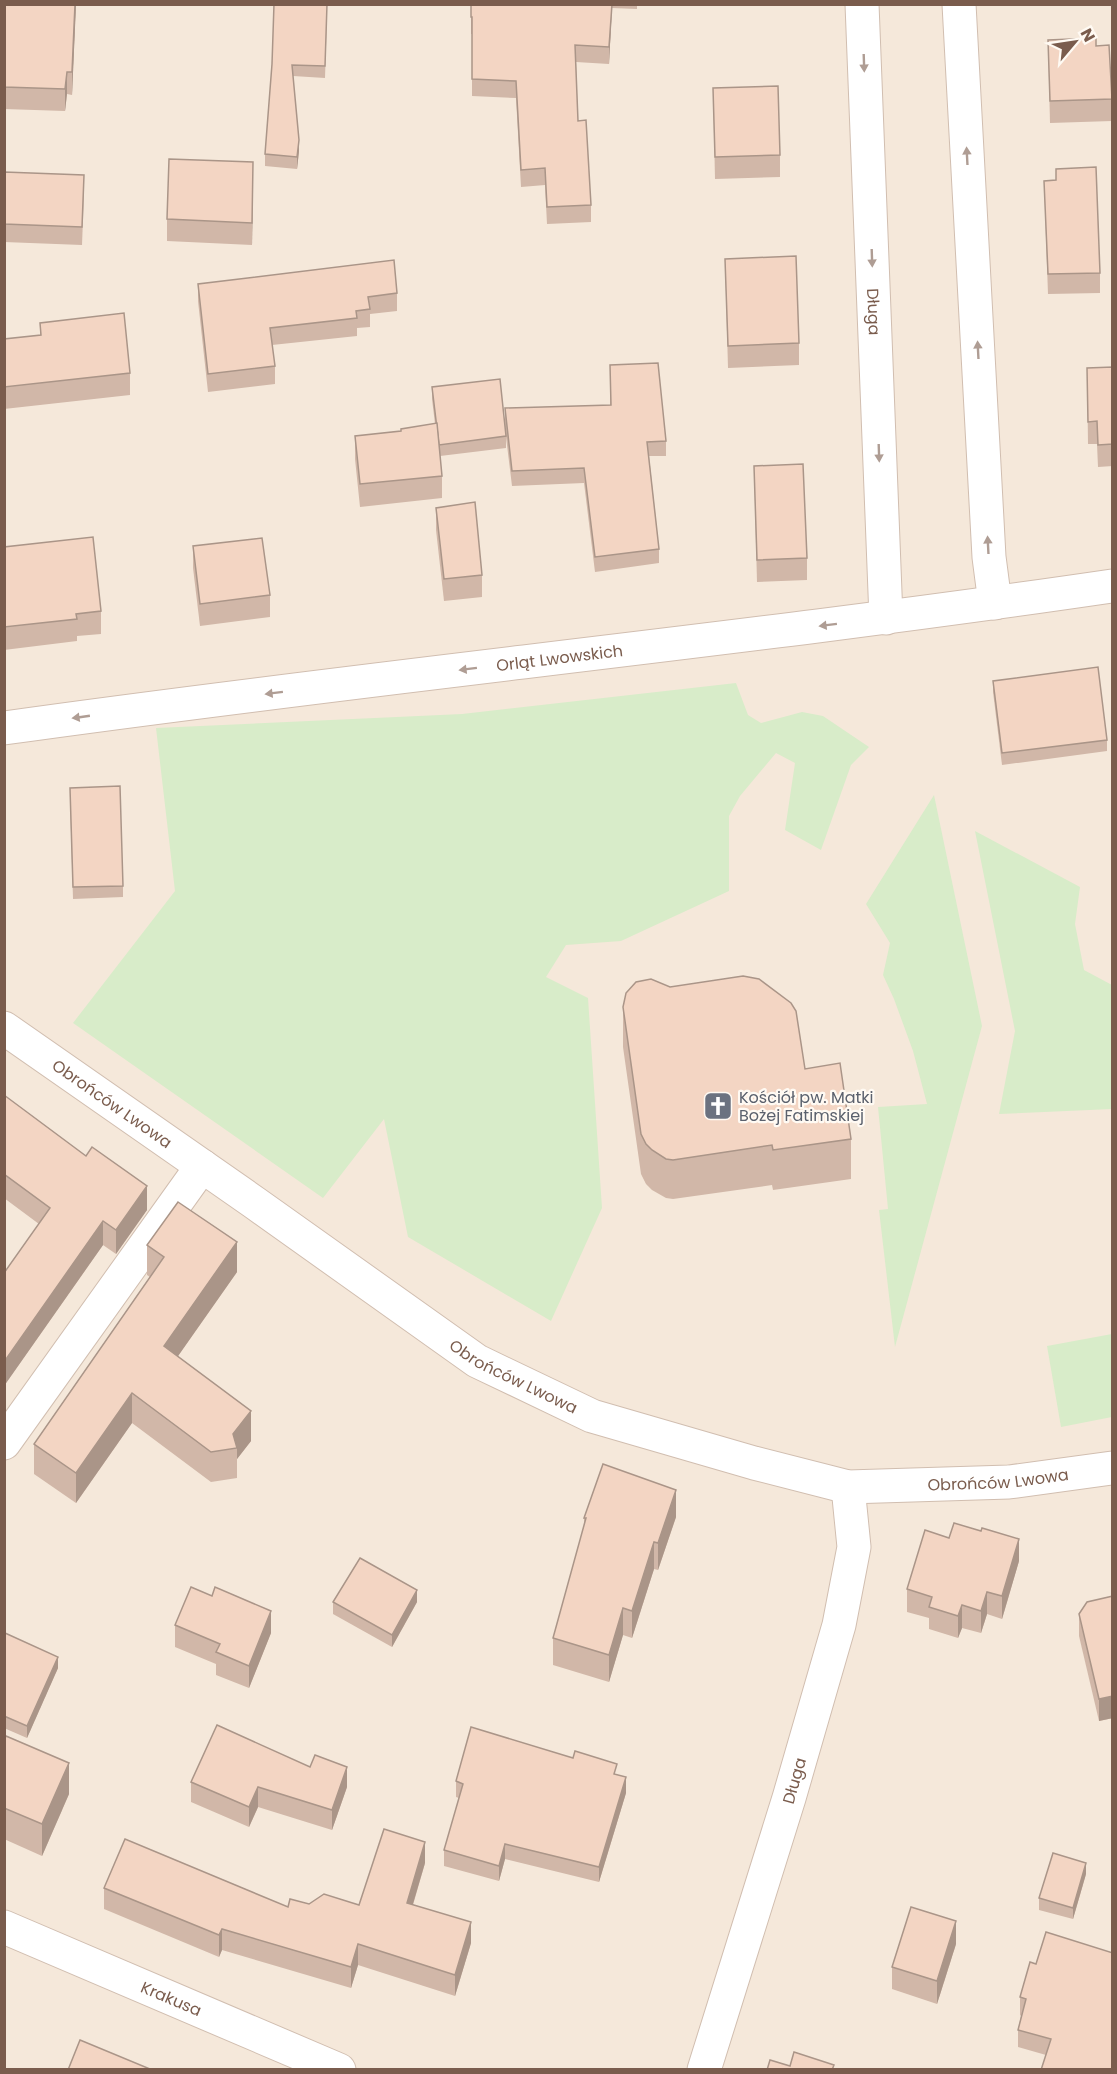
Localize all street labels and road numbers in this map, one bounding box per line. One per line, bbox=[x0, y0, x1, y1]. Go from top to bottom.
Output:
street label: Długa bbox=[862, 288, 886, 336]
street label: Orląt Lwowskich bbox=[495, 639, 624, 677]
street label: Obrońców Lwowa bbox=[48, 1054, 177, 1153]
street label: Obrońców Lwowa bbox=[445, 1334, 581, 1419]
street label: Obrońców Lwowa bbox=[927, 1463, 1070, 1496]
street label: Długa bbox=[776, 1755, 812, 1807]
street label: Krakusa bbox=[137, 1975, 205, 2022]

